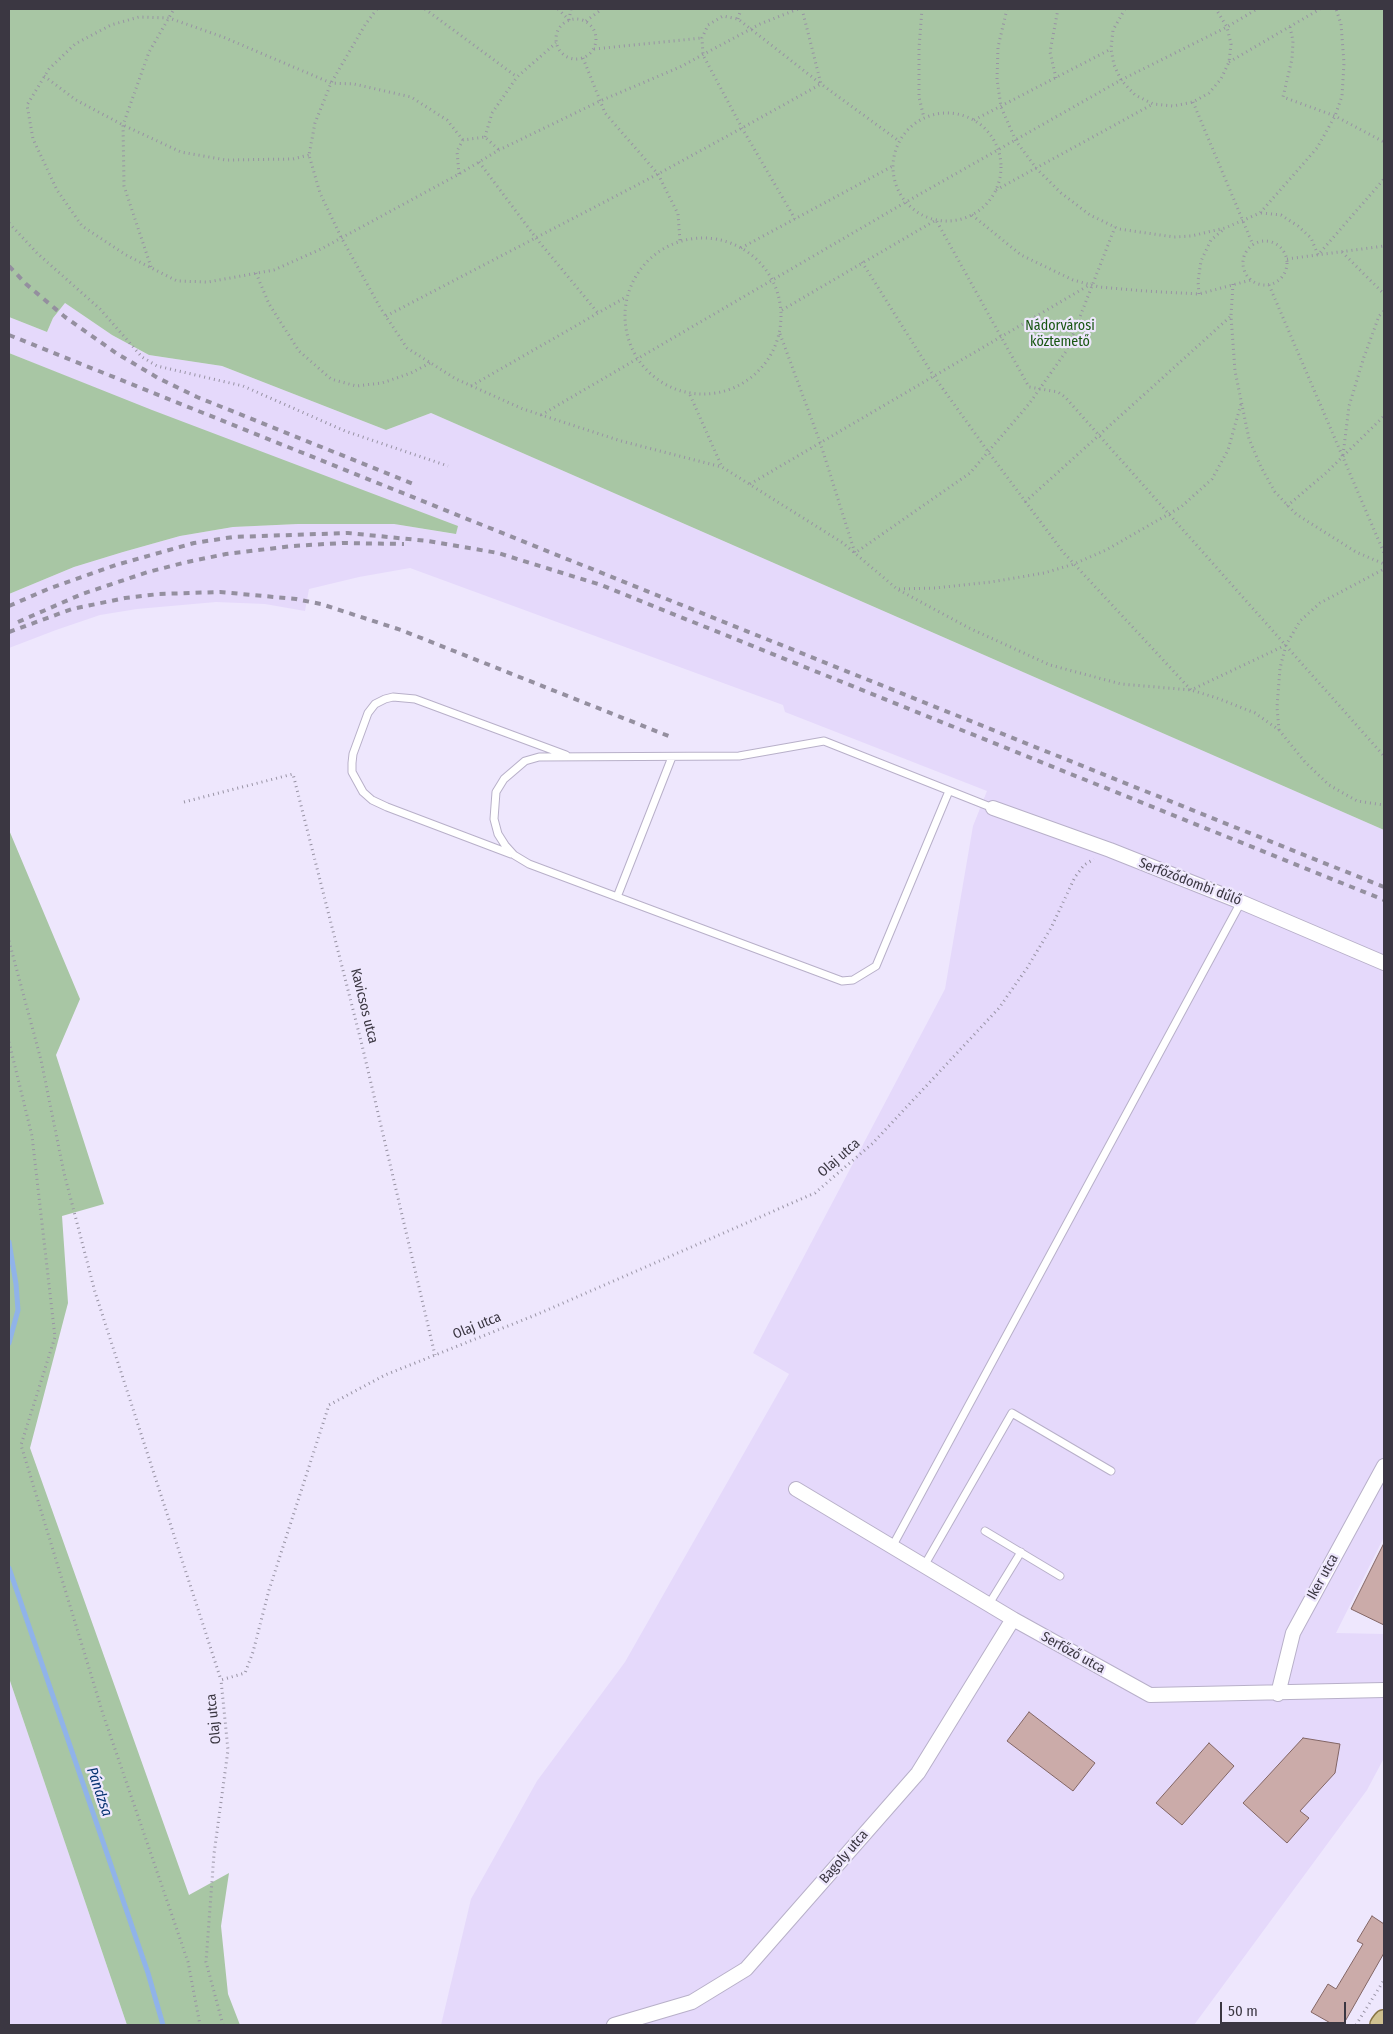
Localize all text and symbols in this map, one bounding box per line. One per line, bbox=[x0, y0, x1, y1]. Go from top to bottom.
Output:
park label: Nádorvárosi köztemető bbox=[1025, 318, 1095, 351]
street label: Serfőződombi dűlő bbox=[1136, 855, 1244, 909]
street label: Kavicsos utca bbox=[347, 967, 381, 1045]
street label: Olaj utca bbox=[814, 1135, 864, 1181]
street label: Olaj utca bbox=[451, 1309, 503, 1343]
street label: Iker utca bbox=[1304, 1551, 1342, 1603]
street label: Serfőző utca bbox=[1038, 1629, 1108, 1677]
street label: Olaj utca bbox=[203, 1693, 225, 1745]
water label: Pándzsa bbox=[82, 1765, 116, 1819]
street label: Bagoly utca bbox=[816, 1827, 872, 1887]
scale bar bbox=[1223, 1992, 1349, 2024]
text: 50 m bbox=[1228, 2002, 1258, 2020]

